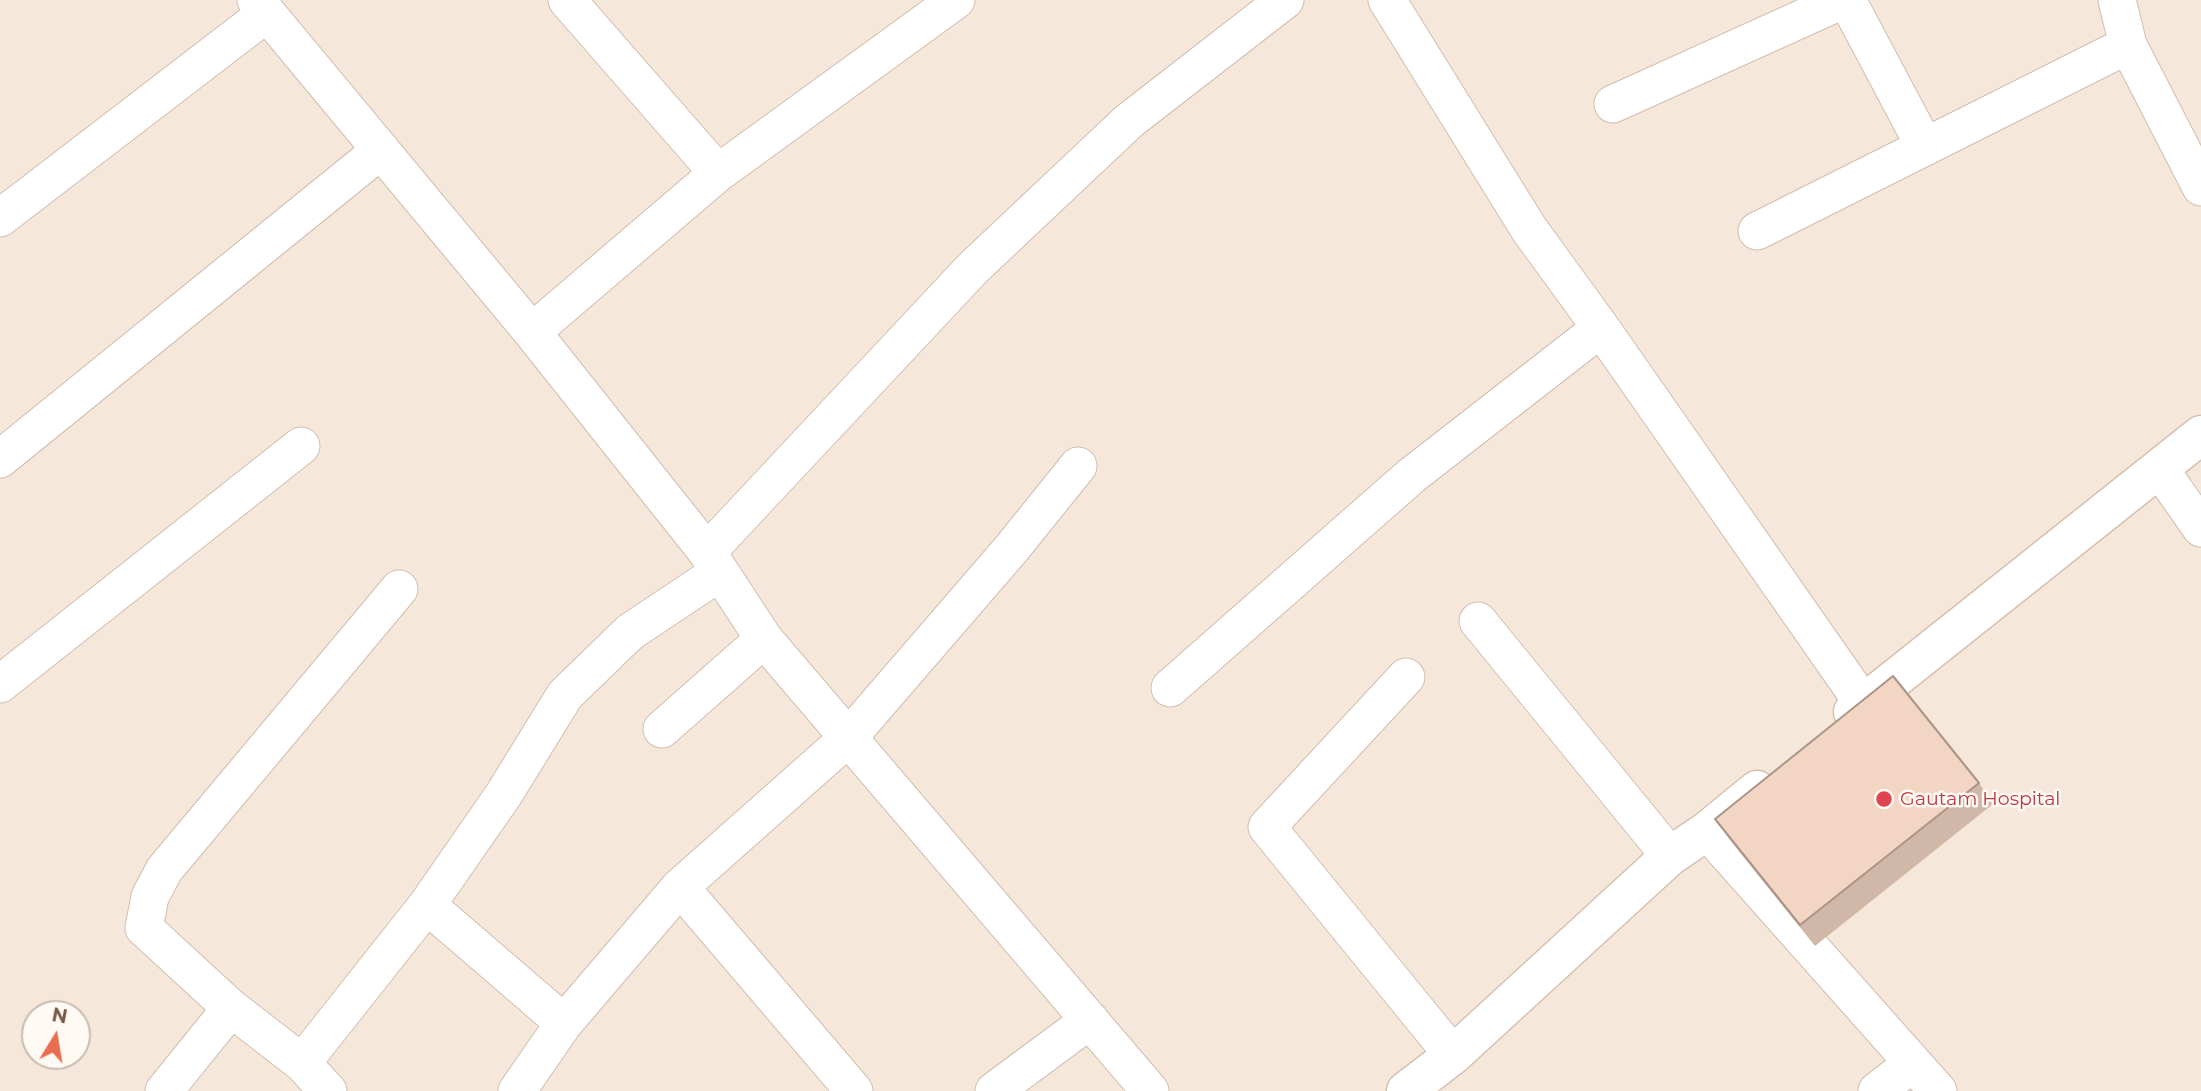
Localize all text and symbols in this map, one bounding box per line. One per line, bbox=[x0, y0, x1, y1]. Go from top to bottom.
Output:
place label: Gautam Hospital bbox=[1900, 788, 2060, 810]
marker: Gautam Hospital bbox=[1874, 789, 1894, 809]
north arrow bbox=[21, 1000, 91, 1070]
text: N bbox=[50, 1003, 69, 1029]

